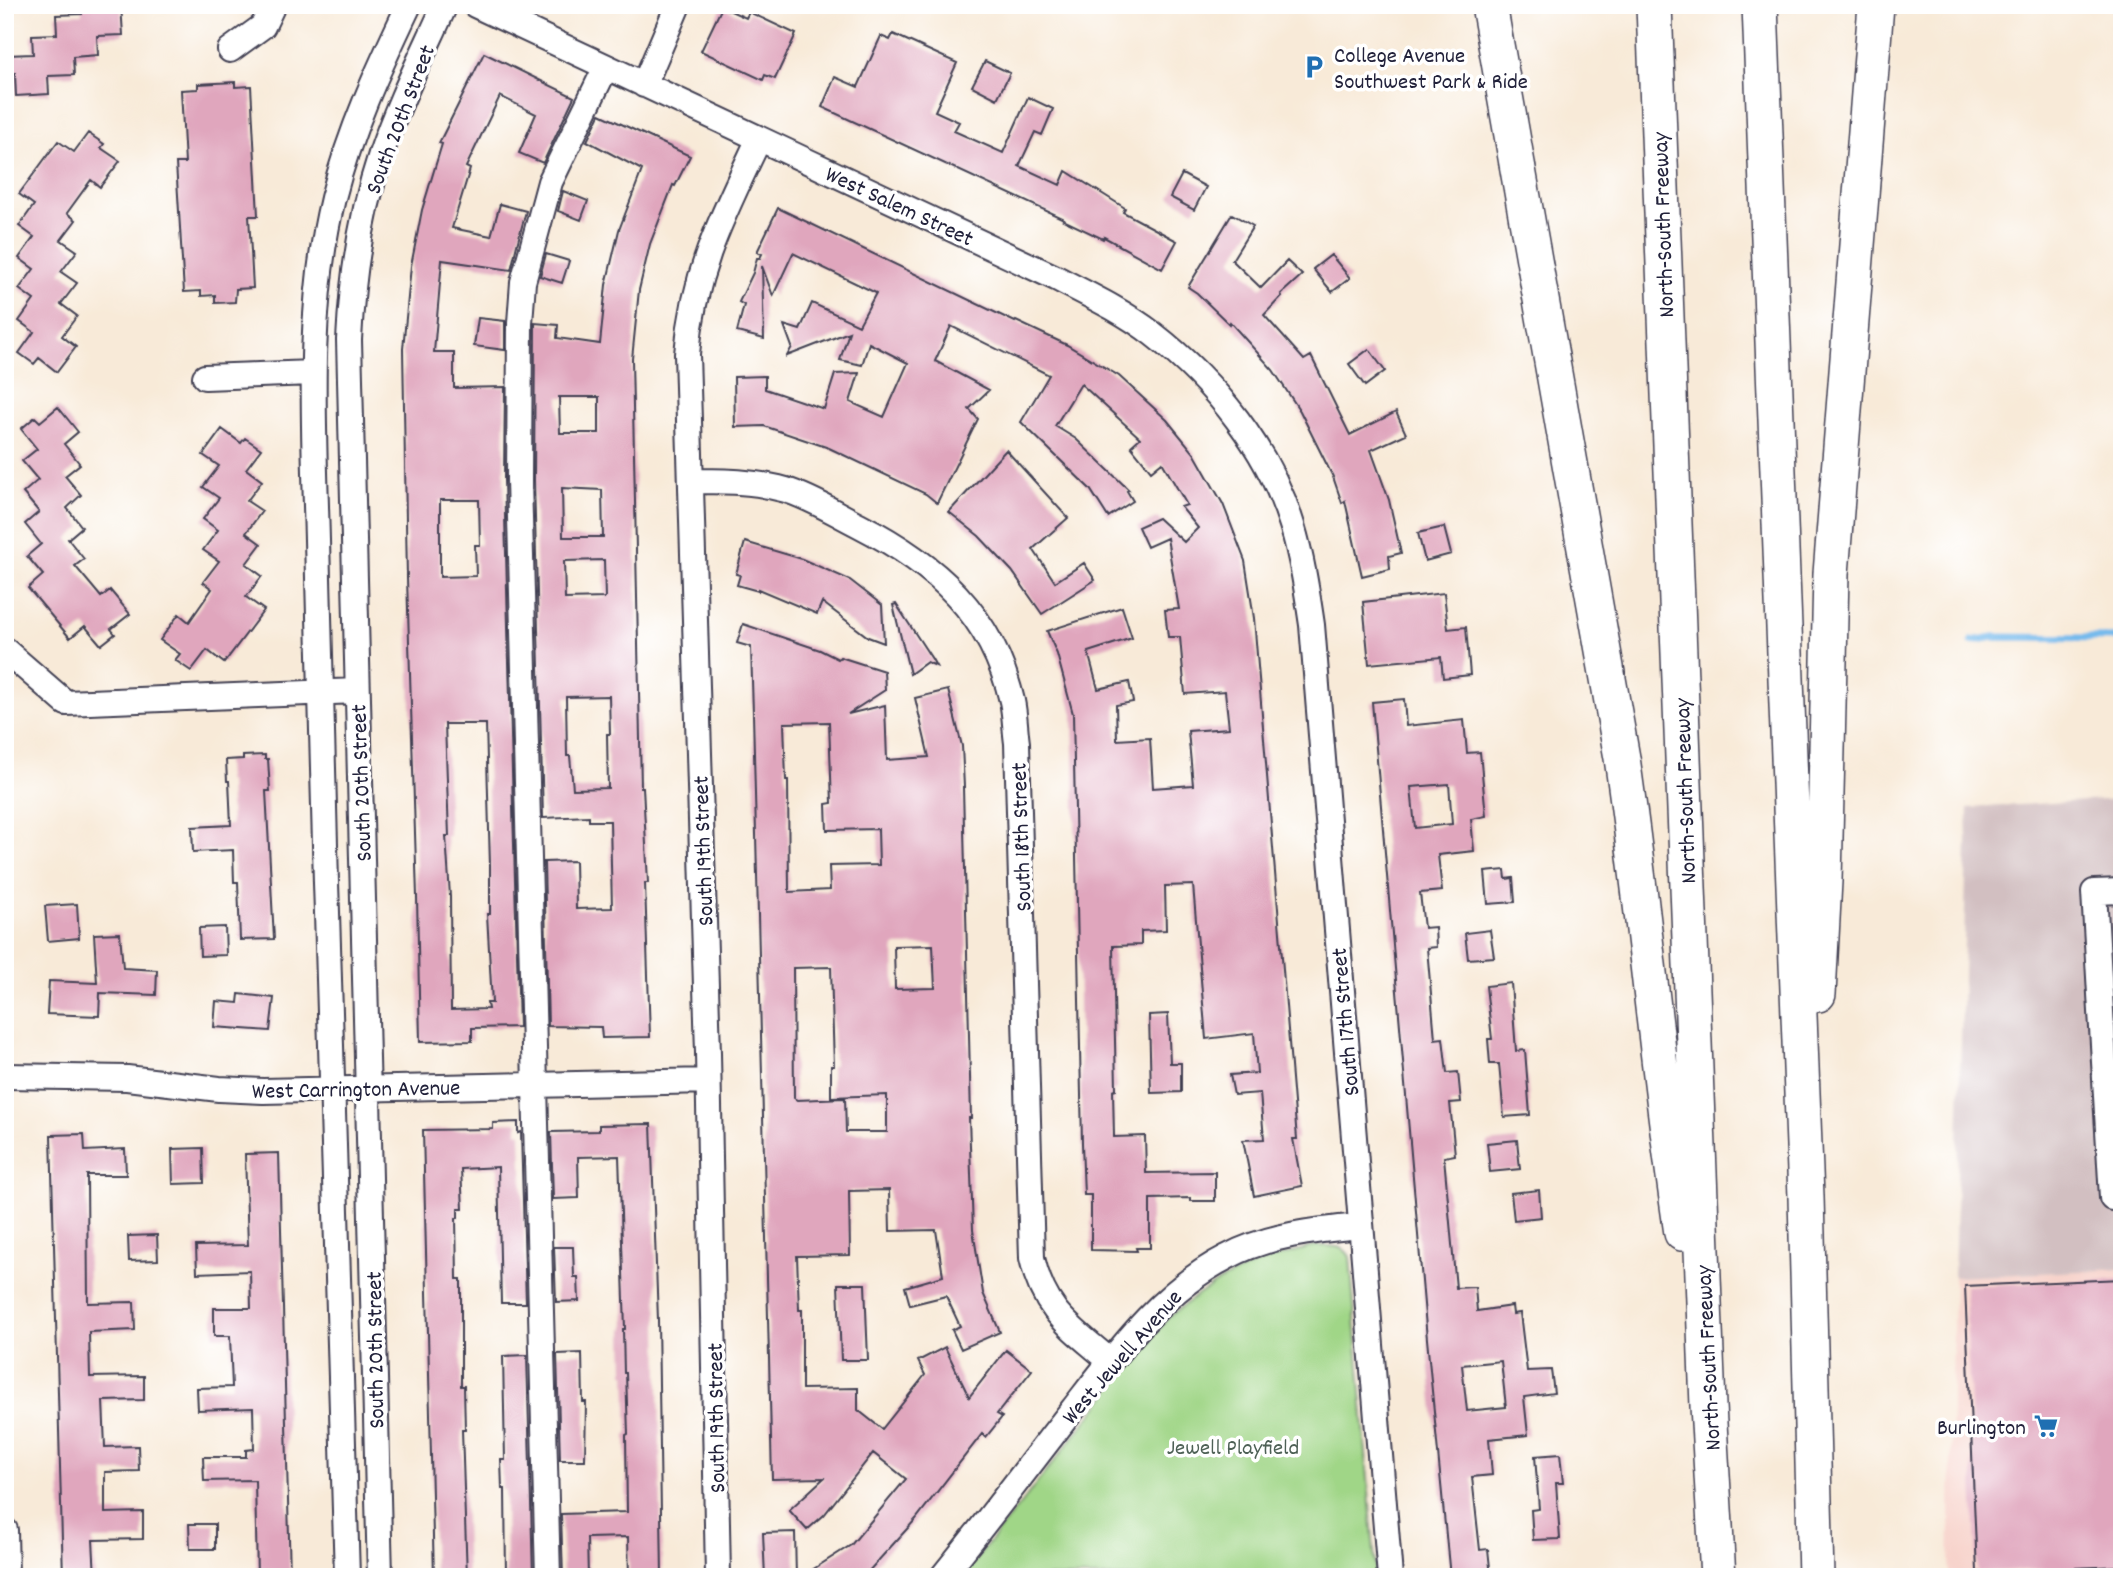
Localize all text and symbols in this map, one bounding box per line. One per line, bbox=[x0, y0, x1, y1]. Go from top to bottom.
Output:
street label: South 20th Street bbox=[359, 41, 446, 200]
place label: College Avenue Southwest Park & Ride bbox=[1334, 41, 1528, 100]
parking icon: College Avenue Southwest Park & Ride bbox=[1300, 53, 1328, 81]
street label: North-South Freeway bbox=[1646, 131, 1685, 318]
street label: West Salem Street bbox=[819, 159, 978, 257]
street label: North-South Freeway bbox=[1668, 697, 1707, 884]
street label: South 20th Street bbox=[344, 704, 383, 862]
street label: South 18th Street bbox=[1004, 762, 1043, 912]
street label: South 19th Street bbox=[686, 775, 725, 927]
street label: South 17th Street bbox=[1325, 946, 1370, 1097]
street label: West Carrington Avenue bbox=[252, 1073, 461, 1110]
street label: North-South Freeway bbox=[1689, 1264, 1732, 1451]
street label: South 20th Street bbox=[360, 1271, 395, 1429]
street label: West Jewell Avenue bbox=[1056, 1284, 1192, 1433]
street label: South 19th Street bbox=[701, 1342, 736, 1493]
supermarket icon: Burlington bbox=[2032, 1412, 2060, 1440]
place label: Burlington bbox=[1937, 1413, 2026, 1446]
park label: Jewell Playfield bbox=[1167, 1433, 1299, 1466]

